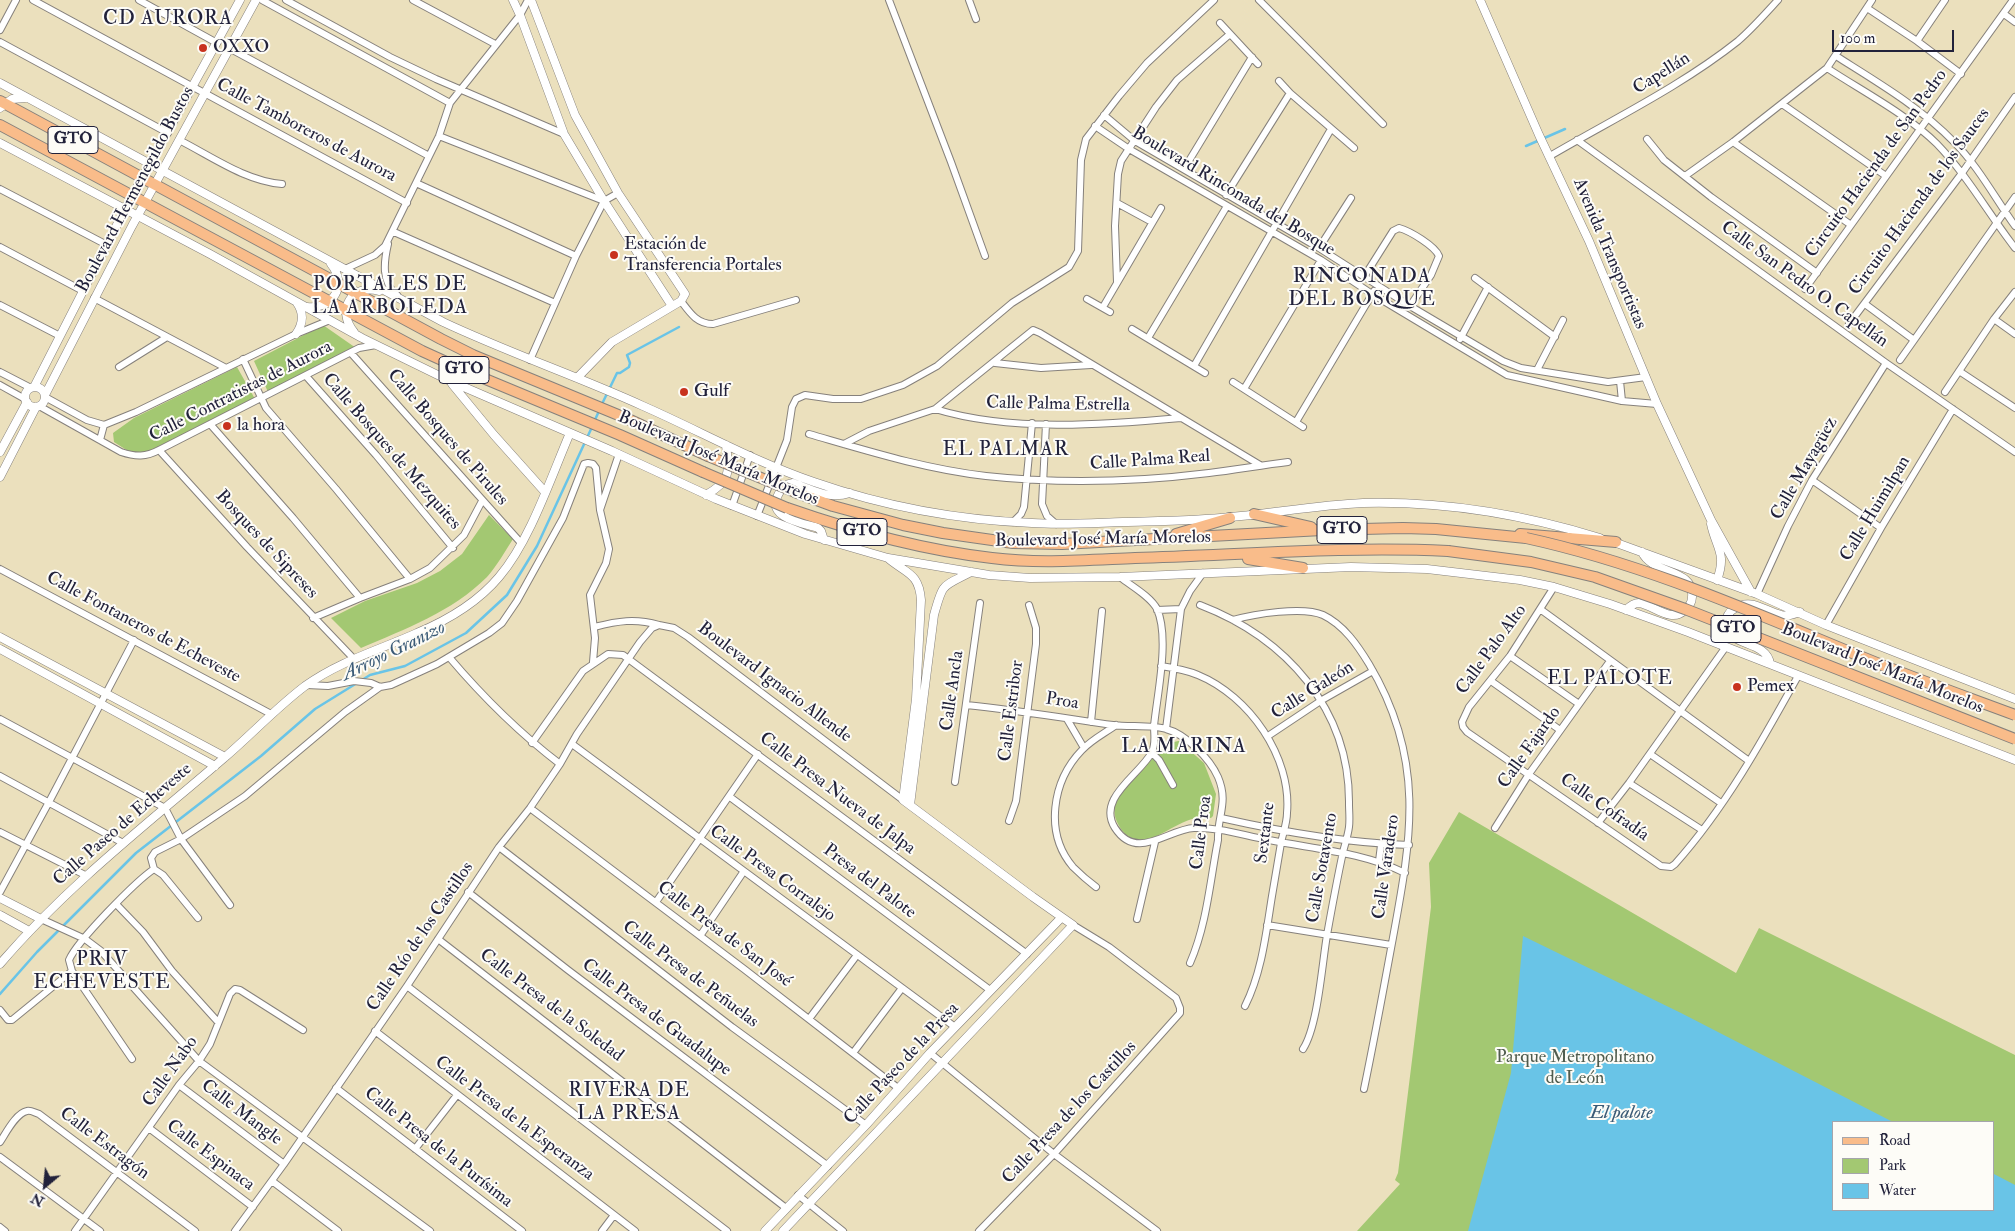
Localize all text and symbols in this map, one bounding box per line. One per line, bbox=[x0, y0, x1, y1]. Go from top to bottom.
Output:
district label: CD AURORA bbox=[102, 8, 234, 32]
scale bar bbox=[1835, 20, 1958, 52]
text: 100 m bbox=[1840, 29, 1875, 48]
place label: OXXO bbox=[213, 37, 269, 59]
marker: OXXO bbox=[197, 42, 209, 54]
street label: Capellán bbox=[1630, 48, 1694, 100]
street label: Circuito Hacienda de San Pedro bbox=[1801, 66, 1953, 262]
street label: Calle Tamboreros de Aurora bbox=[212, 74, 400, 188]
street label: Boulevard Hermenegildo Bustos bbox=[72, 83, 200, 297]
street label: Circuito Hacienda de los Sauces bbox=[1845, 104, 1995, 300]
street label: Boulevard Rinconada del Bosque bbox=[1127, 123, 1339, 261]
road number: GTO bbox=[48, 126, 98, 154]
street label: Avenida Transportistas bbox=[1567, 175, 1651, 333]
street label: Calle San Pedro O. Capellán bbox=[1716, 217, 1892, 353]
place label: Estación de Transferencia Portales bbox=[624, 234, 782, 276]
marker: Estación de Transferencia Portales bbox=[608, 249, 620, 261]
district label: RINCONADA DEL BOSQUE bbox=[1287, 266, 1437, 313]
district label: PORTALES DE LA ARBOLEDA bbox=[310, 274, 470, 321]
street label: Calle Contratistas de Aurora bbox=[146, 336, 336, 448]
road number: GTO bbox=[439, 356, 489, 384]
street label: Calle Bosques de Pirules bbox=[382, 365, 512, 511]
street label: Calle Bosques de Mezquites bbox=[317, 369, 465, 535]
place label: Gulf bbox=[694, 381, 729, 403]
marker: Gulf bbox=[678, 386, 690, 398]
street label: Calle Palma Estrella bbox=[986, 393, 1130, 417]
street label: Boulevard José María Morelos bbox=[614, 407, 822, 511]
street label: Calle Mayagüez bbox=[1767, 414, 1843, 524]
place label: la hora bbox=[237, 415, 285, 437]
marker: la hora bbox=[221, 420, 233, 432]
district label: EL PALMAR bbox=[941, 439, 1071, 463]
street label: Calle Palma Real bbox=[1089, 446, 1211, 476]
street label: Calle Huimilpan bbox=[1836, 453, 1916, 565]
street label: Bosques de Sipreses bbox=[210, 486, 322, 604]
road number: GTO bbox=[1317, 516, 1367, 544]
road number: GTO bbox=[837, 518, 887, 546]
street label: Boulevard José María Morelos bbox=[995, 527, 1211, 553]
street label: Calle Fontaneros de Echeveste bbox=[42, 568, 244, 688]
street label: Calle Palo Alto bbox=[1452, 601, 1532, 699]
road number: GTO bbox=[1711, 616, 1761, 642]
water label: Arroyo Granizo bbox=[338, 617, 450, 687]
street label: Boulevard Ignacio Allende bbox=[693, 618, 855, 748]
street label: Boulevard José María Morelos bbox=[1778, 619, 1986, 719]
street label: Calle Ancla bbox=[937, 649, 969, 733]
street label: Calle Galeón bbox=[1268, 657, 1358, 725]
street label: Calle Estribor bbox=[995, 659, 1029, 763]
district label: EL PALOTE bbox=[1546, 668, 1674, 692]
place label: Pemex bbox=[1747, 676, 1794, 698]
marker: Pemex bbox=[1731, 681, 1743, 693]
street label: Proa bbox=[1044, 689, 1080, 715]
street label: Calle Fajardo bbox=[1494, 703, 1566, 793]
street label: Calle Presa Nueva de Jalpa bbox=[755, 728, 919, 860]
district label: LA MARINA bbox=[1120, 736, 1248, 760]
street label: Calle Paseo de Echeveste bbox=[49, 759, 197, 891]
street label: Calle Cofradía bbox=[1555, 769, 1653, 847]
street label: Calle Proa bbox=[1187, 795, 1217, 871]
street label: Sextante bbox=[1252, 801, 1280, 865]
street label: Calle Sotavento bbox=[1303, 811, 1343, 925]
street label: Calle Varadero bbox=[1369, 813, 1405, 921]
street label: Calle Presa Corralejo bbox=[705, 821, 839, 927]
street label: Presa del Palote bbox=[818, 840, 920, 924]
street label: Calle Río de los Castillos bbox=[363, 858, 479, 1016]
street label: Calle Presa de San José bbox=[652, 877, 796, 993]
street label: Calle Presa de Peñuelas bbox=[618, 917, 762, 1033]
street label: Calle Presa de la Soledad bbox=[475, 945, 627, 1067]
district label: PRIV ECHEVESTE bbox=[32, 949, 172, 996]
street label: Calle Presa de Guadalupe bbox=[577, 955, 735, 1081]
street label: Calle Paseo de la Presa bbox=[840, 999, 964, 1129]
street label: Calle Nabo bbox=[139, 1032, 203, 1112]
street label: Calle Presa de los Castillos bbox=[998, 1037, 1142, 1189]
park label: Parque Metropolitano de León bbox=[1496, 1047, 1654, 1090]
street label: Calle Presa de la Esperanza bbox=[430, 1052, 598, 1186]
street label: Calle Mangle bbox=[196, 1076, 286, 1150]
district label: RIVERA DE LA PRESA bbox=[567, 1080, 691, 1127]
street label: Calle Presa de la Purísima bbox=[359, 1083, 517, 1213]
street label: Calle Estragón bbox=[55, 1103, 153, 1185]
water label: El palote bbox=[1589, 1103, 1653, 1125]
street label: Calle Espinaca bbox=[161, 1116, 259, 1196]
legend bbox=[1832, 1121, 1995, 1211]
text: Road bbox=[1879, 1131, 1910, 1150]
text: Park bbox=[1879, 1156, 1906, 1175]
north arrow bbox=[20, 1161, 70, 1211]
text: Water bbox=[1879, 1181, 1916, 1200]
text: N bbox=[28, 1189, 47, 1210]

